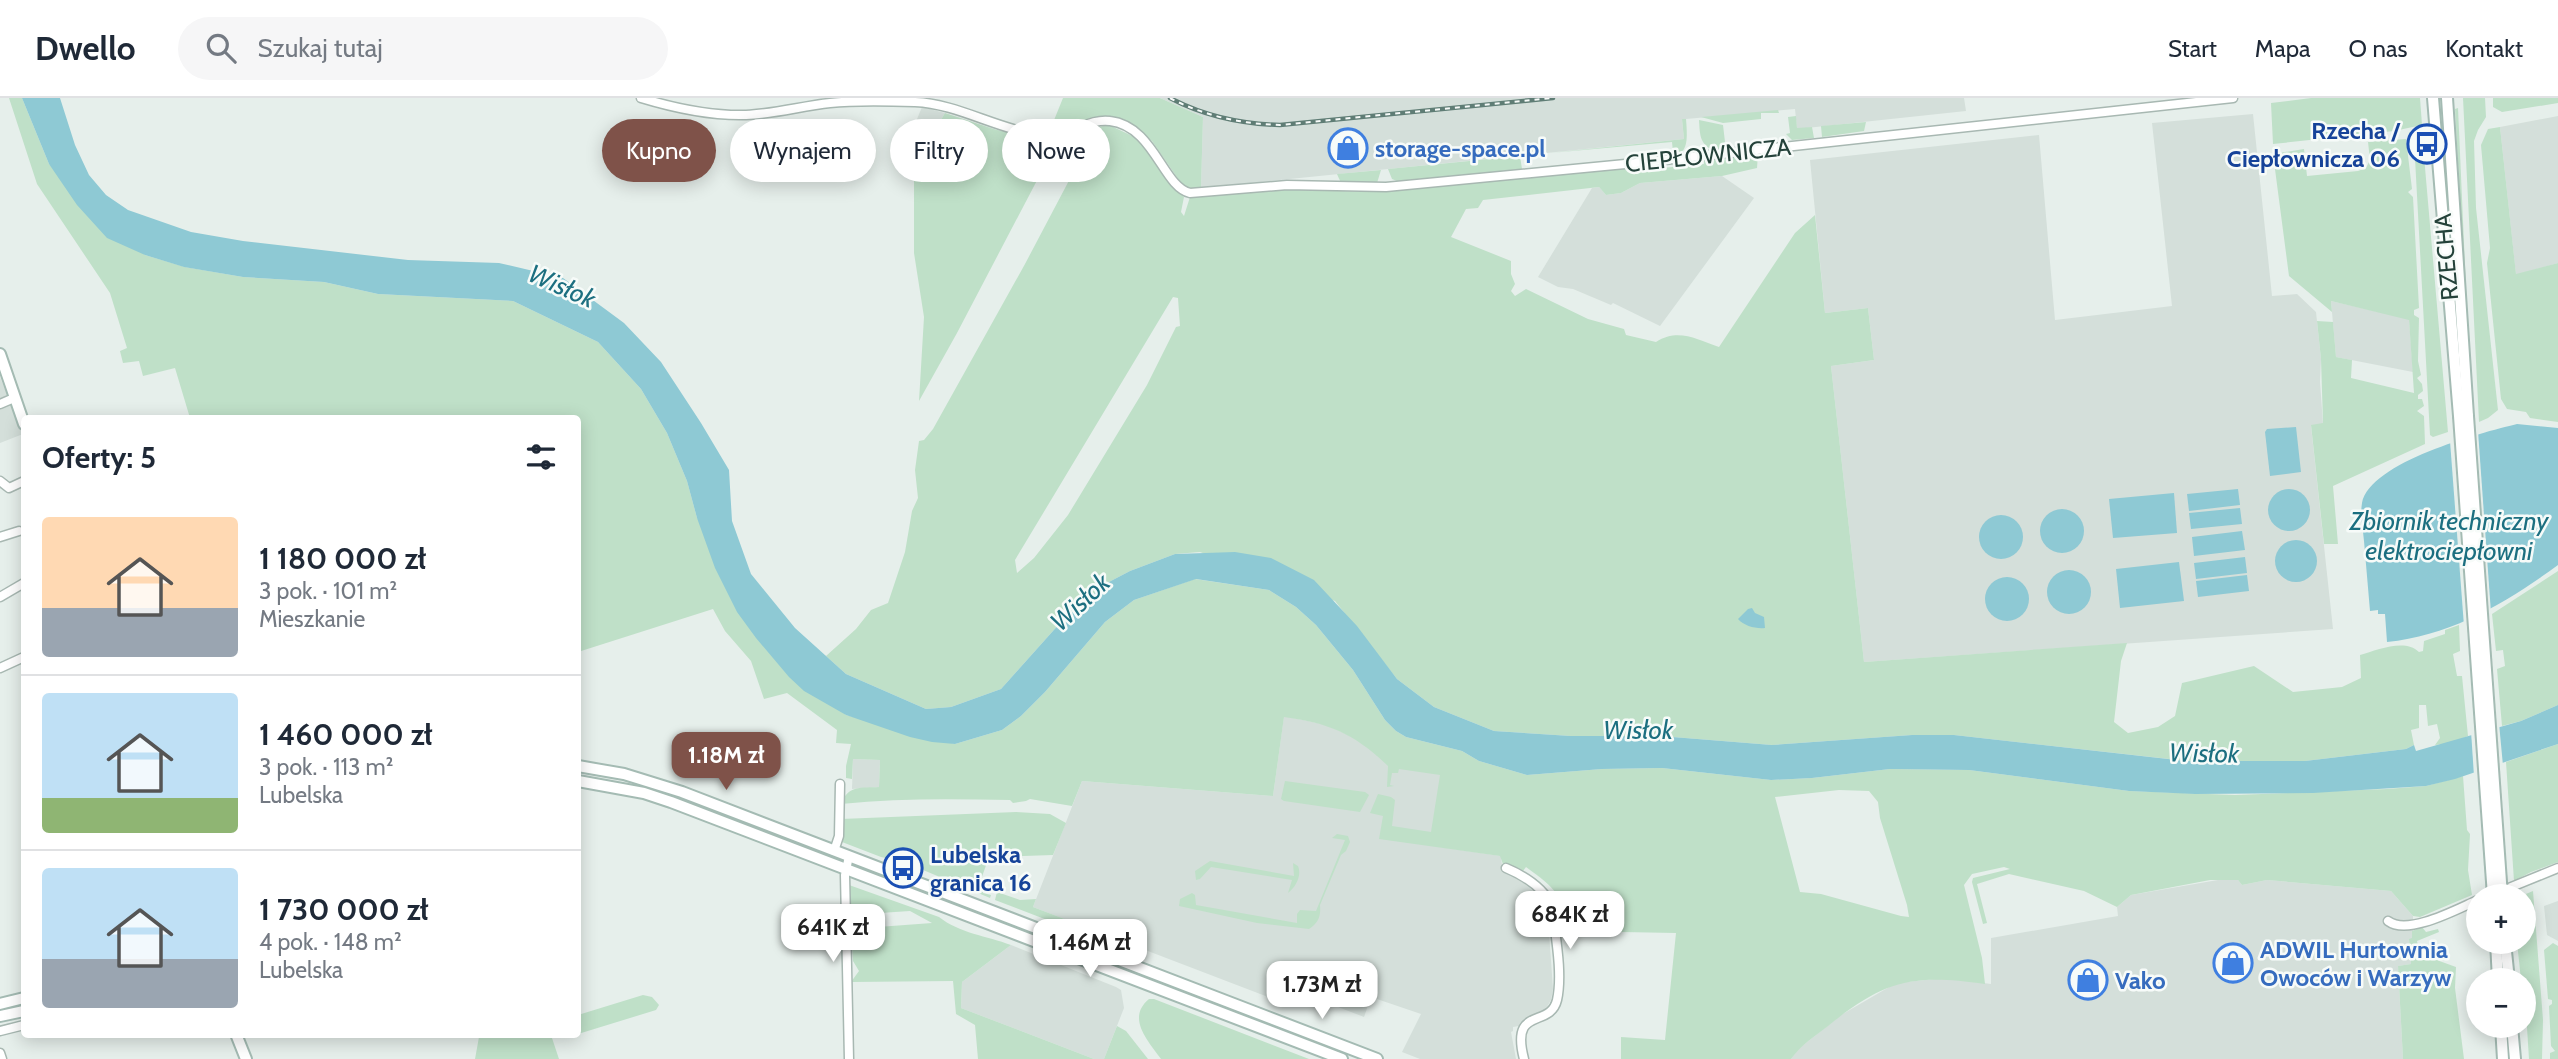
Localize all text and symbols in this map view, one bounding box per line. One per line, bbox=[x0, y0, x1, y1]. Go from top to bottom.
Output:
search box bbox=[178, 17, 668, 80]
text: Dwello bbox=[35, 28, 136, 68]
icon: search bbox=[202, 29, 240, 67]
text: Szukaj tutaj bbox=[258, 32, 383, 64]
text: Start bbox=[2168, 34, 2217, 63]
text: Mapa bbox=[2255, 34, 2311, 63]
text: O nas bbox=[2349, 34, 2407, 63]
text: Kontakt bbox=[2445, 34, 2523, 63]
place label: Rzecha / Ciepłownicza 06 bbox=[2227, 116, 2401, 173]
chip: Kupno bbox=[602, 119, 716, 182]
chip: Wynajem bbox=[730, 119, 876, 182]
chip: Filtry bbox=[890, 119, 988, 182]
chip: Nowe bbox=[1002, 119, 1110, 182]
bus stop icon: Rzecha / Ciepłownicza 06 bbox=[2406, 123, 2448, 165]
shop icon: storage-space.pl bbox=[1327, 127, 1369, 169]
street label: CIEPŁOWNICZA bbox=[1624, 132, 1793, 178]
place label: storage-space.pl bbox=[1375, 134, 1546, 163]
street label: RZECHA bbox=[2428, 212, 2464, 302]
water label: Wisłok bbox=[523, 257, 601, 315]
icon: filters bbox=[522, 438, 560, 476]
text: Oferty: 5 bbox=[42, 439, 156, 476]
water label: Zbiornik techniczny elektrociepłowni bbox=[2348, 505, 2549, 567]
text: 1 180 000 zł bbox=[259, 540, 426, 577]
icon: home bbox=[98, 545, 182, 629]
water label: Wisłok bbox=[1043, 566, 1117, 638]
text: 3 pok. · 101 m² bbox=[259, 577, 397, 605]
text: Mieszkanie bbox=[259, 605, 365, 633]
water label: Wisłok bbox=[1603, 714, 1674, 746]
text: 1 460 000 zł bbox=[259, 716, 432, 753]
icon: home bbox=[98, 721, 182, 805]
pin: 1.18M zł bbox=[654, 732, 798, 792]
water label: Wisłok bbox=[2169, 736, 2240, 770]
text: 1.18M zł bbox=[688, 741, 764, 769]
text: 3 pok. · 113 m² bbox=[259, 753, 393, 781]
text: Lubelska bbox=[259, 781, 343, 809]
place label: Lubelska granica 16 bbox=[930, 840, 1031, 897]
bus stop icon: Lubelska granica 16 bbox=[882, 847, 924, 889]
map controls bbox=[2466, 884, 2536, 1038]
button: + bbox=[2466, 884, 2536, 954]
text: 1 730 000 zł bbox=[259, 891, 428, 928]
pin: 684K zł bbox=[1505, 892, 1635, 951]
icon: home bbox=[98, 896, 182, 980]
text: 684K zł bbox=[1531, 900, 1609, 928]
pin: 641K zł bbox=[768, 904, 898, 964]
text: 641K zł bbox=[797, 913, 869, 941]
pin: 1.46M zł bbox=[1018, 920, 1162, 979]
text: 4 pok. · 148 m² bbox=[259, 928, 402, 956]
text: 1.46M zł bbox=[1049, 928, 1131, 956]
place label: ADWIL Hurtownia Owoców i Warzyw bbox=[2260, 935, 2452, 992]
shop icon: ADWIL Hurtownia Owoców i Warzyw bbox=[2212, 942, 2254, 984]
text: Lubelska bbox=[259, 956, 343, 984]
shop icon: Vako bbox=[2067, 959, 2109, 1001]
pin: 1.73M zł bbox=[1250, 962, 1394, 1021]
place label: Vako bbox=[2115, 966, 2166, 995]
button: − bbox=[2466, 968, 2536, 1038]
text: 1.73M zł bbox=[1283, 970, 1361, 998]

